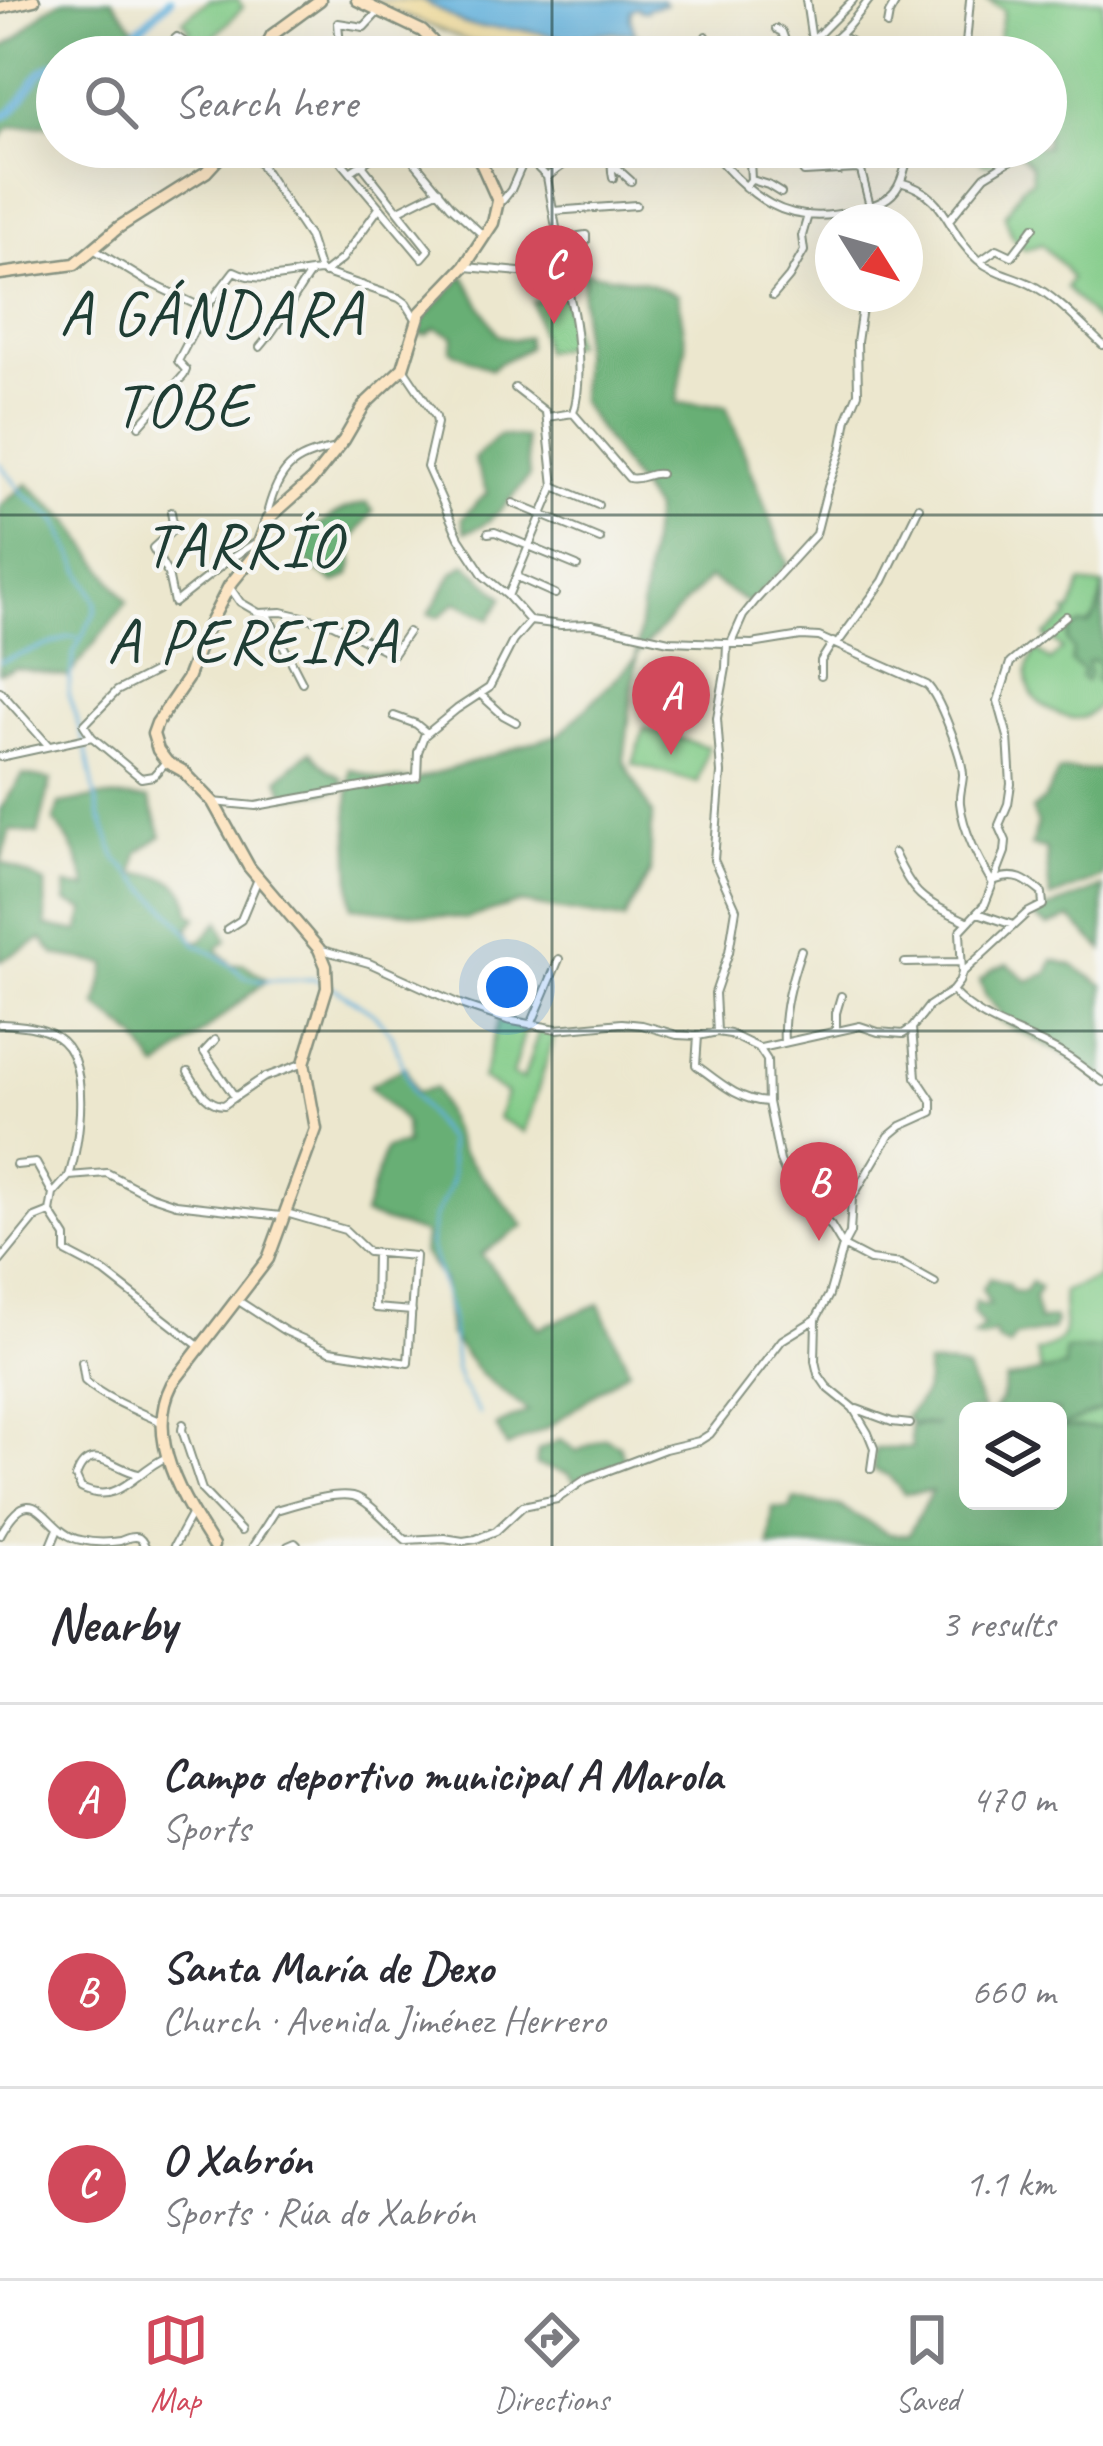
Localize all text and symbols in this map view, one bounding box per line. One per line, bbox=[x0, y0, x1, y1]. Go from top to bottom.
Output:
search box bbox=[36, 36, 1067, 168]
icon: search bbox=[78, 69, 144, 135]
text: Search here bbox=[174, 74, 357, 131]
north arrow bbox=[815, 204, 923, 312]
pin: C bbox=[515, 225, 593, 324]
district label: A GÁNDARA bbox=[59, 274, 365, 353]
district label: TOBE bbox=[114, 366, 257, 445]
district label: TARRÍO bbox=[144, 506, 347, 585]
district label: A PEREIRA bbox=[107, 602, 399, 681]
pin: A bbox=[632, 656, 710, 755]
your location bbox=[477, 957, 537, 1017]
pin: B bbox=[780, 1142, 858, 1241]
map controls bbox=[959, 1402, 1067, 1510]
button: layers bbox=[959, 1402, 1067, 1510]
text: Nearby bbox=[48, 1592, 176, 1656]
text: 3 results bbox=[941, 1600, 1055, 1649]
text: Campo deportivo municipal A Marola bbox=[162, 1747, 722, 1804]
text: A bbox=[77, 1775, 97, 1824]
text: 470 m bbox=[971, 1775, 1055, 1824]
text: Sports bbox=[162, 1804, 250, 1853]
text: Santa María de Dexo bbox=[162, 1939, 493, 1996]
text: B bbox=[77, 1967, 97, 2016]
text: 660 m bbox=[971, 1967, 1055, 2016]
text: Church · Avenida Jiménez Herrero bbox=[162, 1996, 606, 2045]
text: O Xabrón bbox=[162, 2131, 312, 2188]
text: C bbox=[78, 2159, 96, 2208]
text: 1.1 km bbox=[965, 2159, 1055, 2208]
text: Sports · Rúa do Xabrón bbox=[162, 2188, 475, 2237]
tab: Map bbox=[143, 2307, 209, 2421]
tab: Directions bbox=[494, 2307, 609, 2421]
tab: Saved bbox=[894, 2307, 960, 2421]

